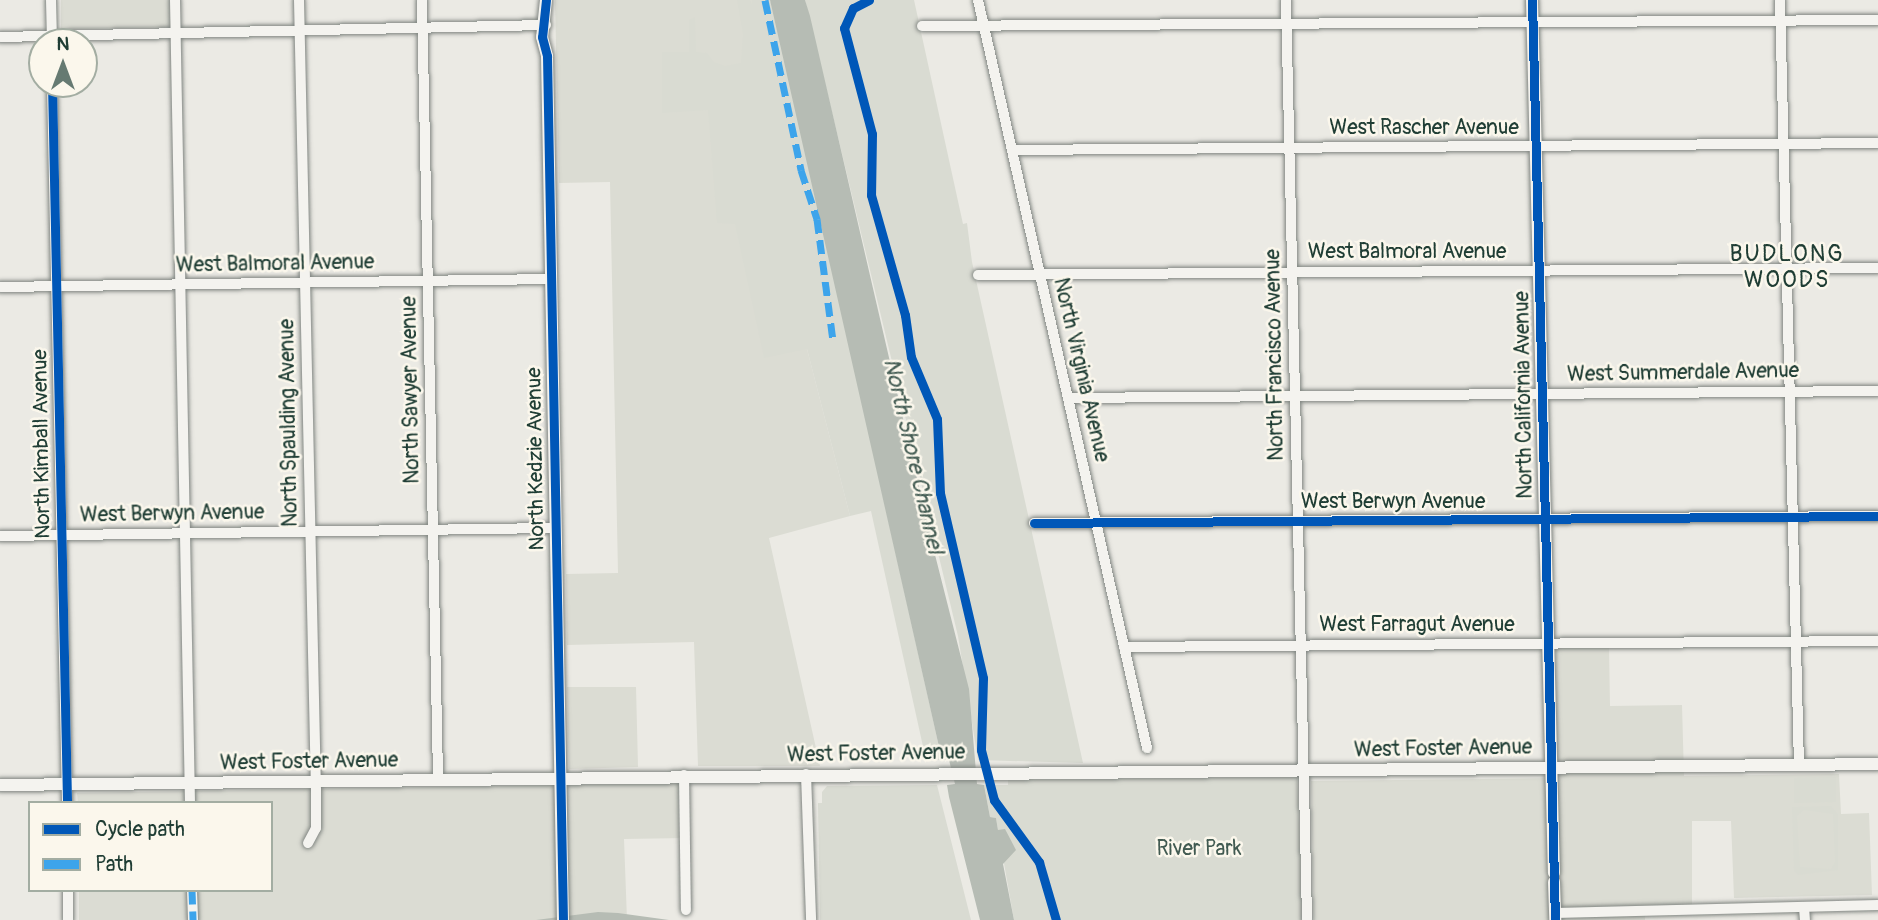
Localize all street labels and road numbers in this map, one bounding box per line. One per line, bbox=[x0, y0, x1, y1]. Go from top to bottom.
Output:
street label: West Rascher Avenue bbox=[1329, 115, 1519, 141]
street label: West Balmoral Avenue bbox=[1308, 239, 1506, 265]
street label: North Francisco Avenue bbox=[1261, 249, 1289, 461]
street label: West Balmoral Avenue bbox=[175, 250, 375, 278]
street label: North Virginia Avenue bbox=[1048, 275, 1114, 465]
street label: North California Avenue bbox=[1510, 291, 1538, 499]
street label: North Sawyer Avenue bbox=[397, 296, 425, 484]
street label: North Spaulding Avenue bbox=[275, 319, 303, 527]
street label: North Kimball Avenue bbox=[28, 349, 56, 539]
street label: West Summerdale Avenue bbox=[1567, 358, 1799, 388]
street label: North Kedzie Avenue bbox=[522, 367, 550, 551]
street label: West Berwyn Avenue bbox=[1301, 489, 1485, 515]
street label: West Berwyn Avenue bbox=[80, 500, 264, 528]
street label: West Farragut Avenue bbox=[1319, 612, 1515, 638]
street label: West Foster Avenue bbox=[1354, 735, 1532, 763]
street label: West Foster Avenue bbox=[787, 740, 965, 768]
street label: West Foster Avenue bbox=[220, 748, 398, 776]

